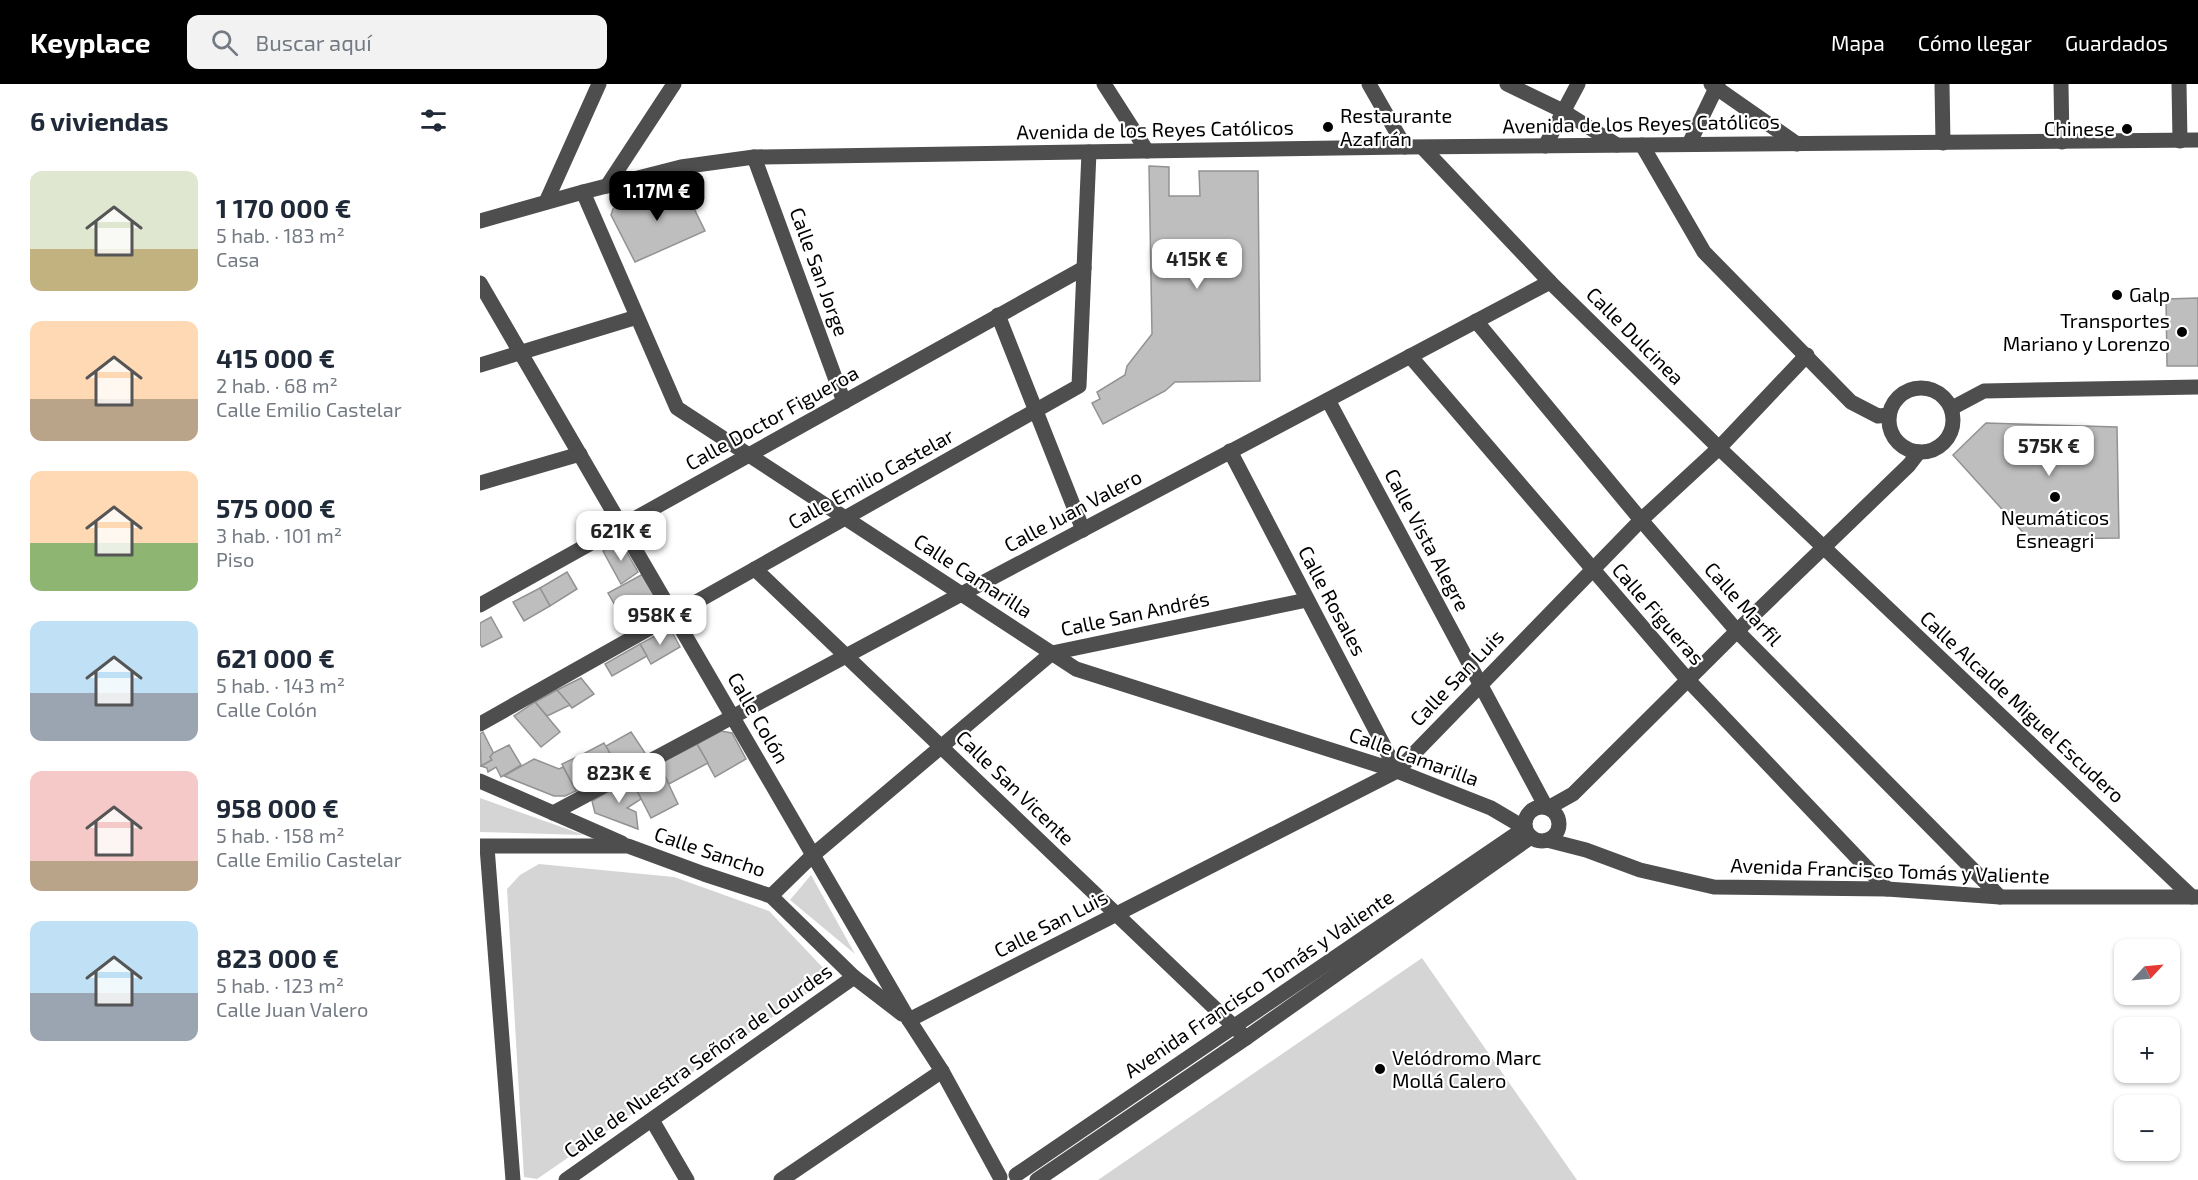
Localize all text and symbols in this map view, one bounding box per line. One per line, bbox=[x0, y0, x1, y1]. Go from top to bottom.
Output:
search box bbox=[187, 15, 607, 69]
text: Keyplace bbox=[30, 25, 151, 59]
icon: search bbox=[208, 26, 241, 59]
text: Buscar aquí bbox=[256, 29, 372, 55]
text: Mapa bbox=[1831, 30, 1885, 55]
text: Cómo llegar bbox=[1918, 30, 2032, 55]
text: Guardados bbox=[2065, 30, 2168, 55]
place label: Restaurante Azafrán bbox=[1340, 103, 1452, 150]
icon: filters bbox=[417, 104, 450, 137]
text: 6 viviendas bbox=[30, 105, 169, 136]
street label: Avenida de los Reyes Católicos bbox=[1502, 109, 1780, 137]
street label: Avenida de los Reyes Católicos bbox=[1016, 115, 1294, 143]
place label: Chinese bbox=[2044, 116, 2115, 140]
marker: Restaurante Azafrán bbox=[1321, 120, 1335, 134]
marker: Chinese bbox=[2120, 122, 2134, 136]
pin: 1.17M € bbox=[602, 171, 712, 222]
text: 1.17M € bbox=[623, 178, 691, 202]
text: 1 170 000 € bbox=[216, 192, 351, 223]
icon: home bbox=[78, 195, 150, 267]
street label: Calle San Jorge bbox=[786, 204, 854, 339]
text: 5 hab. · 183 m² bbox=[216, 223, 345, 247]
pin: 415K € bbox=[1148, 239, 1246, 290]
text: 415K € bbox=[1166, 246, 1228, 270]
text: Casa bbox=[216, 247, 260, 271]
street label: Calle Dulcinea bbox=[1582, 281, 1690, 389]
place label: Galp bbox=[2129, 282, 2170, 306]
marker: Galp bbox=[2110, 288, 2124, 302]
place label: Transportes Mariano y Lorenzo bbox=[2003, 308, 2170, 355]
marker: Transportes Mariano y Lorenzo bbox=[2175, 325, 2189, 339]
text: 415 000 € bbox=[216, 342, 335, 373]
icon: home bbox=[78, 345, 150, 417]
street label: Calle Doctor Figueroa bbox=[681, 360, 862, 475]
text: 2 hab. · 68 m² bbox=[216, 373, 338, 397]
text: Calle Emilio Castelar bbox=[216, 397, 402, 421]
street label: Calle Emilio Castelar bbox=[783, 423, 958, 534]
pin: 575K € bbox=[2000, 426, 2098, 477]
text: 575K € bbox=[2018, 433, 2080, 457]
street label: Calle Juan Valero bbox=[1000, 464, 1145, 556]
street label: Calle Vista Alegre bbox=[1380, 464, 1475, 615]
marker: Neumáticos Esneagri bbox=[2048, 490, 2062, 504]
text: 575 000 € bbox=[216, 492, 336, 523]
icon: home bbox=[78, 495, 150, 567]
place label: Neumáticos Esneagri bbox=[2001, 505, 2109, 552]
pin: 621K € bbox=[572, 511, 670, 562]
text: 621K € bbox=[590, 518, 652, 542]
text: 3 hab. · 101 m² bbox=[216, 523, 342, 547]
street label: Calle Camarilla bbox=[910, 528, 1037, 622]
street label: Calle Rosales bbox=[1294, 541, 1372, 660]
text: Piso bbox=[216, 547, 254, 571]
street label: Calle Figueras bbox=[1608, 557, 1710, 669]
street label: Calle Marfil bbox=[1700, 557, 1788, 650]
street label: Calle San Andrés bbox=[1058, 586, 1211, 641]
pin: 958K € bbox=[611, 595, 709, 646]
text: 958K € bbox=[628, 602, 692, 626]
street label: Calle Alcalde Miguel Escudero bbox=[1916, 605, 2130, 807]
street label: Calle San Luis bbox=[1404, 624, 1508, 730]
text: 621 000 € bbox=[216, 642, 335, 673]
icon: home bbox=[78, 645, 150, 717]
street label: Calle Colón bbox=[723, 668, 795, 767]
text: 5 hab. · 143 m² bbox=[216, 673, 345, 697]
text: Calle Colón bbox=[216, 697, 317, 721]
street label: Calle Camarilla bbox=[1346, 721, 1482, 791]
street label: Calle San Vicente bbox=[952, 725, 1080, 850]
pin: 823K € bbox=[570, 753, 668, 804]
text: 823K € bbox=[586, 760, 652, 784]
text: 958 000 € bbox=[216, 792, 339, 823]
icon: home bbox=[78, 795, 150, 867]
street label: Calle Sancho bbox=[652, 821, 769, 881]
text: 5 hab. · 158 m² bbox=[216, 823, 344, 847]
text: Calle Emilio Castelar bbox=[216, 847, 402, 871]
street label: Avenida Francisco Tomás y Valiente bbox=[1730, 852, 2050, 888]
street label: Calle San Luis bbox=[990, 884, 1111, 962]
street label: Avenida Francisco Tomás y Valiente bbox=[1119, 884, 1398, 1082]
north arrow bbox=[2114, 939, 2180, 1005]
map controls bbox=[2114, 939, 2180, 1161]
text: 823 000 € bbox=[216, 942, 339, 973]
icon: home bbox=[78, 945, 150, 1017]
street label: Calle de Nuestra Señora de Lourdes bbox=[559, 958, 836, 1162]
text: 5 hab. · 123 m² bbox=[216, 973, 344, 997]
text: Calle Juan Valero bbox=[216, 997, 368, 1021]
button: + bbox=[2114, 1017, 2180, 1083]
place label: Velódromo Marc Mollá Calero bbox=[1392, 1045, 1542, 1092]
marker: Velódromo Marc Mollá Calero bbox=[1373, 1062, 1387, 1076]
button: − bbox=[2114, 1095, 2180, 1161]

